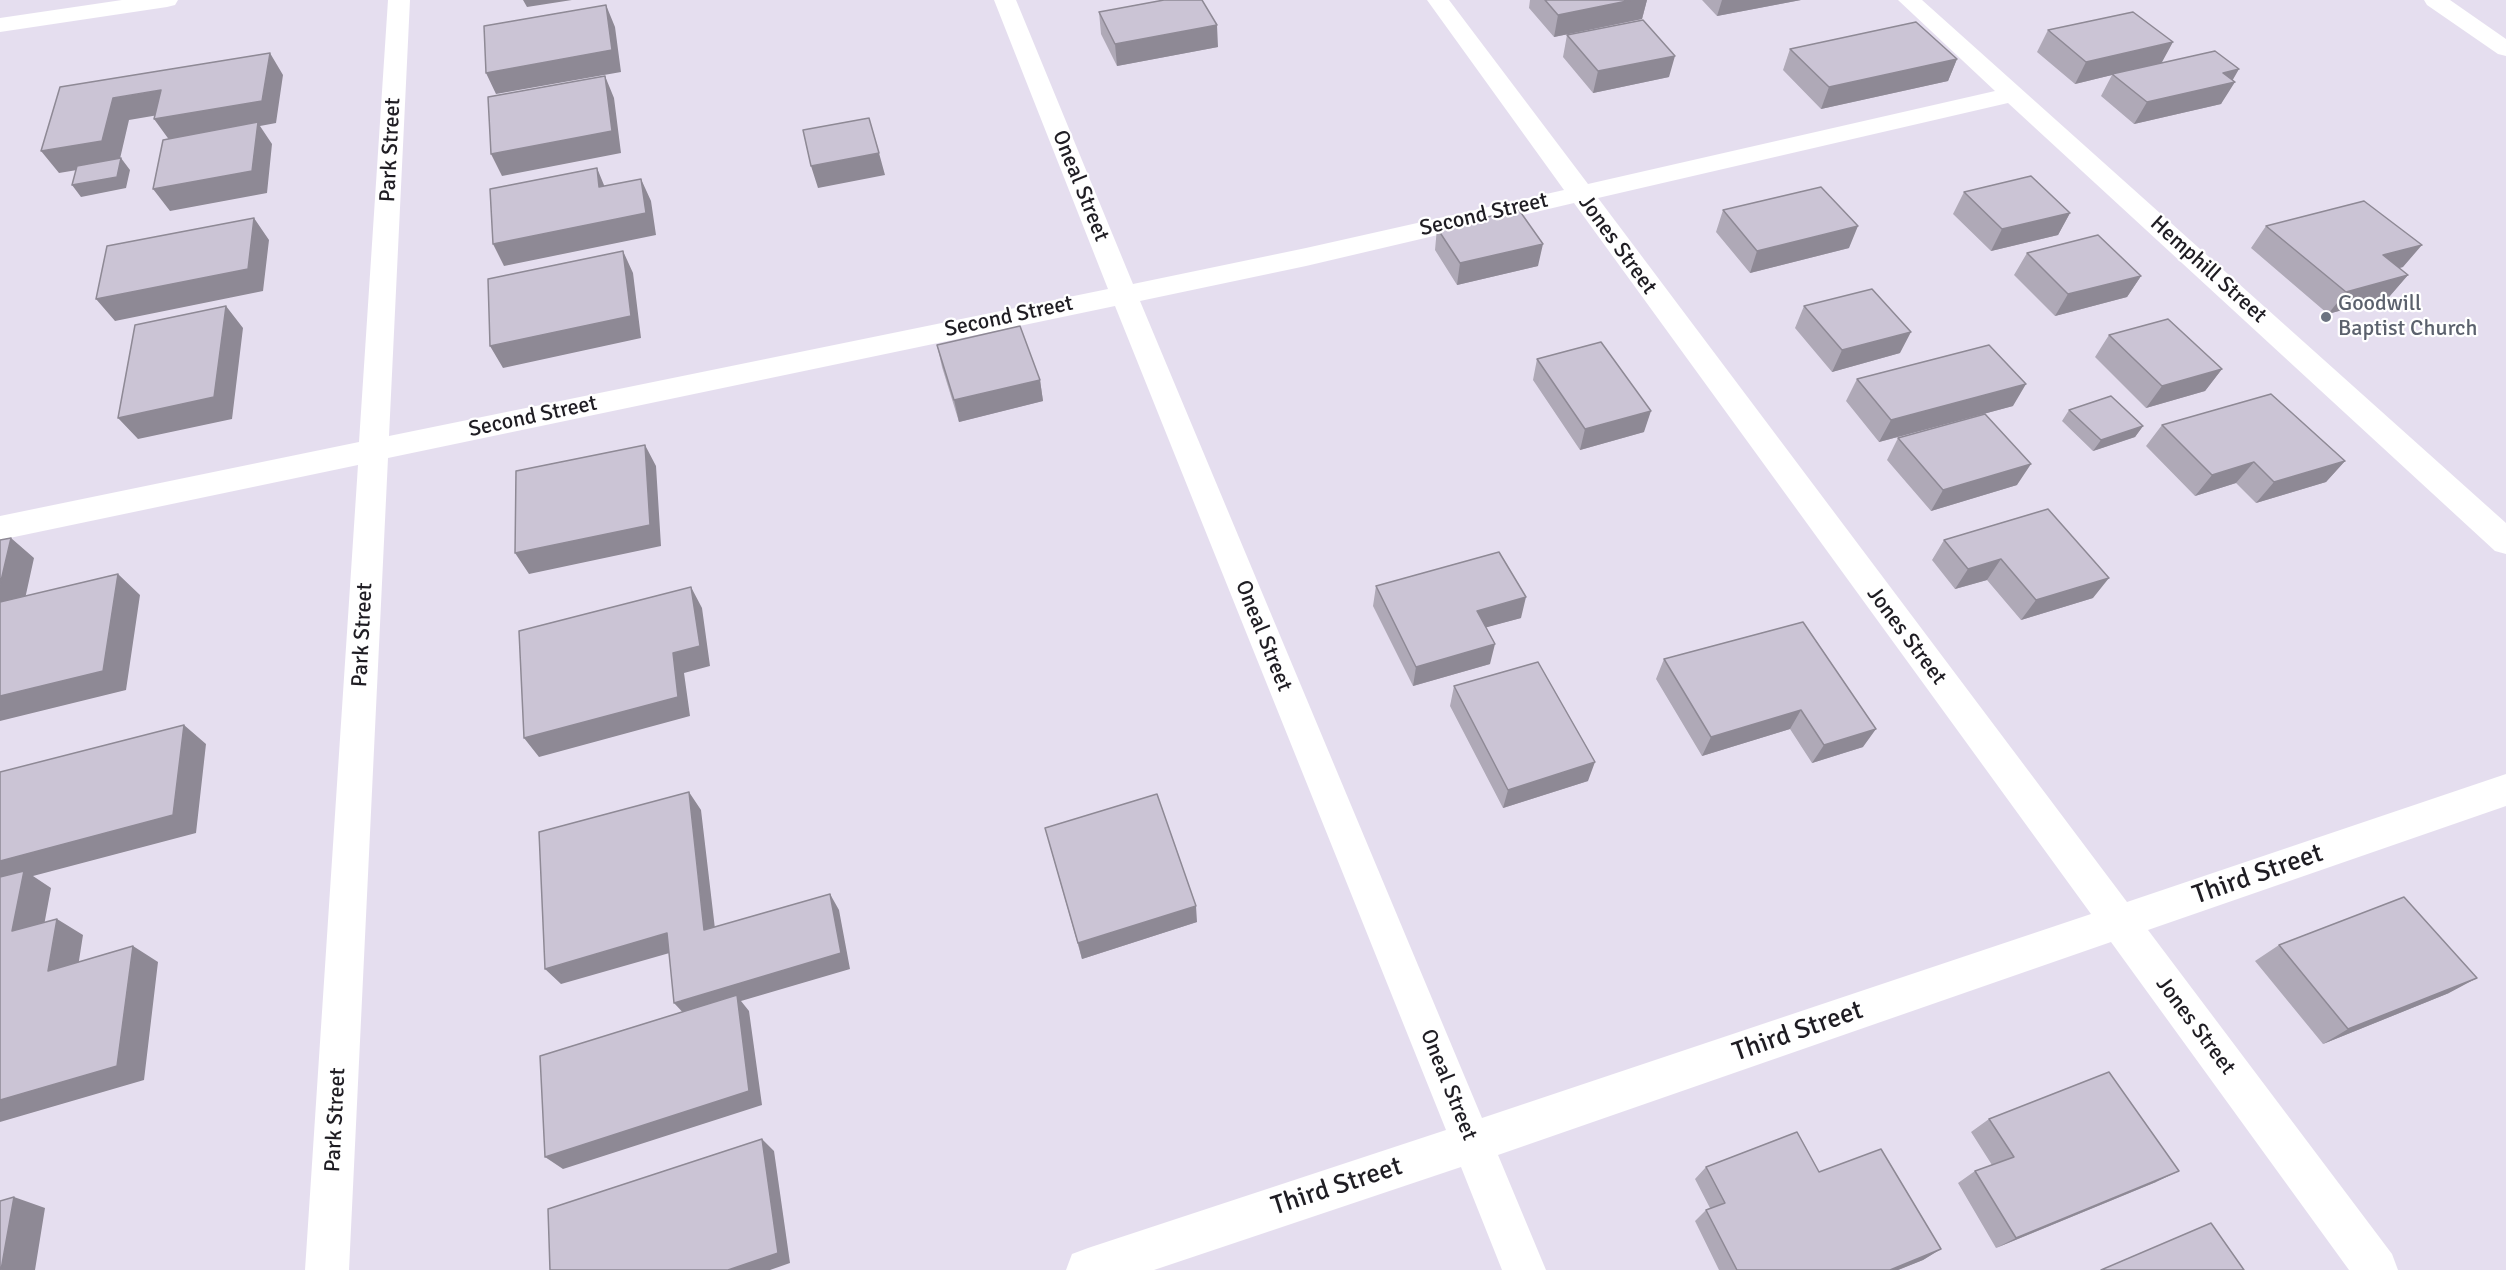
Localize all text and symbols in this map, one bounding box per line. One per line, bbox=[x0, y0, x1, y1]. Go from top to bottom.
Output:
street label: Park Street bbox=[375, 97, 407, 203]
street label: Oneal Street bbox=[1046, 127, 1114, 245]
street label: Second Street bbox=[1417, 187, 1551, 243]
street label: Jones Street bbox=[1572, 190, 1662, 300]
street label: Hemphill Street bbox=[2144, 211, 2272, 329]
street label: Second Street bbox=[942, 290, 1076, 344]
place label: Goodwill Baptist Church bbox=[2338, 291, 2477, 342]
marker: Goodwill Baptist Church bbox=[2319, 310, 2333, 324]
street label: Second Street bbox=[466, 390, 600, 444]
street label: Oneal Street bbox=[1229, 577, 1297, 695]
street label: Park Street bbox=[347, 582, 379, 688]
street label: Jones Street bbox=[1861, 582, 1951, 690]
street label: Third Street bbox=[2189, 838, 2327, 912]
street label: Jones Street bbox=[2150, 972, 2240, 1080]
street label: Third Street bbox=[1729, 995, 1867, 1069]
street label: Oneal Street bbox=[1414, 1026, 1482, 1144]
street label: Park Street bbox=[320, 1067, 352, 1173]
street label: Third Street bbox=[1268, 1151, 1406, 1223]

